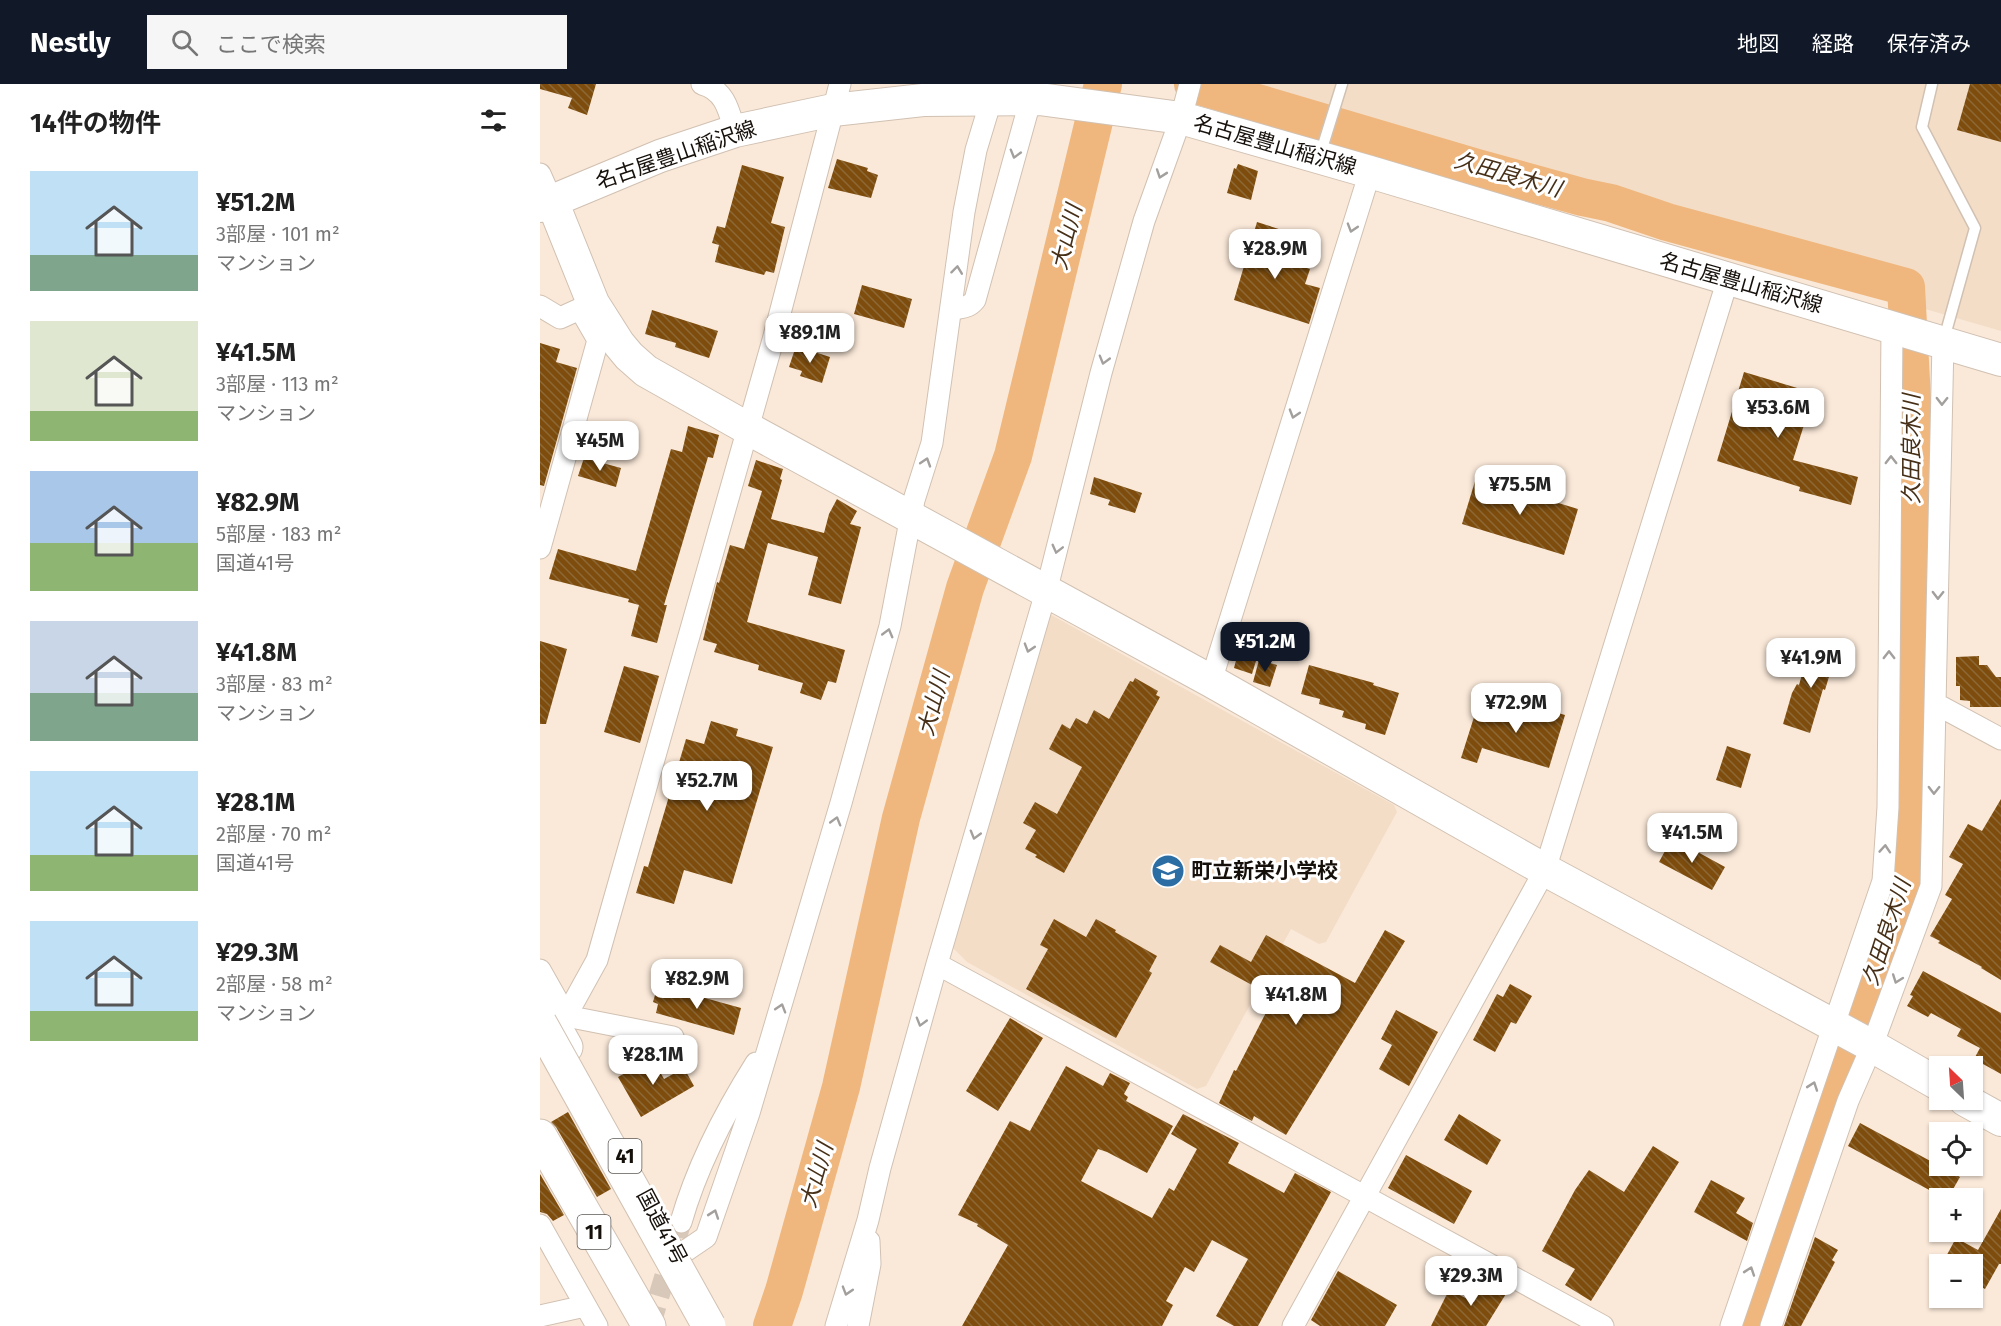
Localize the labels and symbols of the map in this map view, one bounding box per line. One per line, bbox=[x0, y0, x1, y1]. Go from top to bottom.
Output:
street label: 名古屋豊山稲沢線 bbox=[1191, 109, 1359, 181]
street label: 名古屋豊山稲沢線 bbox=[592, 115, 760, 195]
water label: 久田良木川 bbox=[1451, 146, 1566, 203]
one-way arrow bbox=[1010, 149, 1022, 159]
one-way arrow bbox=[1156, 168, 1169, 178]
water label: 大山川 bbox=[1045, 200, 1088, 272]
one-way arrow bbox=[1347, 222, 1359, 233]
pin: ¥28.9M bbox=[1226, 229, 1324, 280]
street label: 名古屋豊山稲沢線 bbox=[1657, 247, 1825, 319]
one-way arrow bbox=[950, 265, 963, 274]
pin: ¥89.1M bbox=[761, 313, 859, 364]
one-way arrow bbox=[1099, 355, 1112, 365]
pin: ¥53.6M bbox=[1729, 388, 1827, 439]
water label: 久田良木川 bbox=[1898, 392, 1925, 504]
one-way arrow bbox=[1935, 396, 1948, 405]
one-way arrow bbox=[1289, 408, 1301, 419]
pin: ¥45M bbox=[564, 421, 636, 472]
one-way arrow bbox=[1885, 455, 1897, 464]
one-way arrow bbox=[919, 457, 932, 468]
pin: ¥75.5M bbox=[1471, 465, 1569, 516]
one-way arrow bbox=[1051, 544, 1064, 554]
one-way arrow bbox=[1932, 591, 1944, 600]
pin: ¥51.2M bbox=[1216, 622, 1314, 673]
one-way arrow bbox=[881, 628, 893, 639]
pin: ¥41.9M bbox=[1762, 638, 1860, 689]
one-way arrow bbox=[1024, 642, 1036, 653]
one-way arrow bbox=[1883, 650, 1895, 659]
water label: 大山川 bbox=[912, 666, 956, 739]
pin: ¥72.9M bbox=[1467, 683, 1565, 734]
pin: ¥52.7M bbox=[658, 761, 756, 812]
one-way arrow bbox=[1927, 786, 1940, 795]
pin: ¥41.5M bbox=[1643, 813, 1741, 864]
one-way arrow bbox=[828, 816, 841, 826]
one-way arrow bbox=[970, 829, 982, 840]
one-way arrow bbox=[1878, 845, 1891, 854]
school or university icon: 町立新栄小学校 bbox=[1150, 853, 1186, 889]
place label: 町立新栄小学校 bbox=[1191, 858, 1338, 884]
water label: 久田良木川 bbox=[1857, 874, 1917, 989]
pin: ¥82.9M bbox=[648, 959, 746, 1010]
one-way arrow bbox=[1891, 973, 1904, 984]
pin: ¥41.8M bbox=[1247, 975, 1345, 1026]
one-way arrow bbox=[774, 1003, 786, 1014]
one-way arrow bbox=[915, 1017, 928, 1027]
pin: ¥28.1M bbox=[604, 1035, 702, 1086]
north arrow bbox=[1929, 1056, 1983, 1110]
one-way arrow bbox=[1805, 1081, 1818, 1092]
water label: 大山川 bbox=[794, 1138, 839, 1211]
road number: 41 bbox=[608, 1139, 641, 1173]
street label: 国道41号 bbox=[631, 1185, 693, 1269]
one-way arrow bbox=[706, 1209, 719, 1220]
road number: 11 bbox=[578, 1215, 610, 1249]
pin: ¥29.3M bbox=[1422, 1256, 1520, 1307]
one-way arrow bbox=[1743, 1266, 1755, 1277]
one-way arrow bbox=[842, 1285, 854, 1296]

